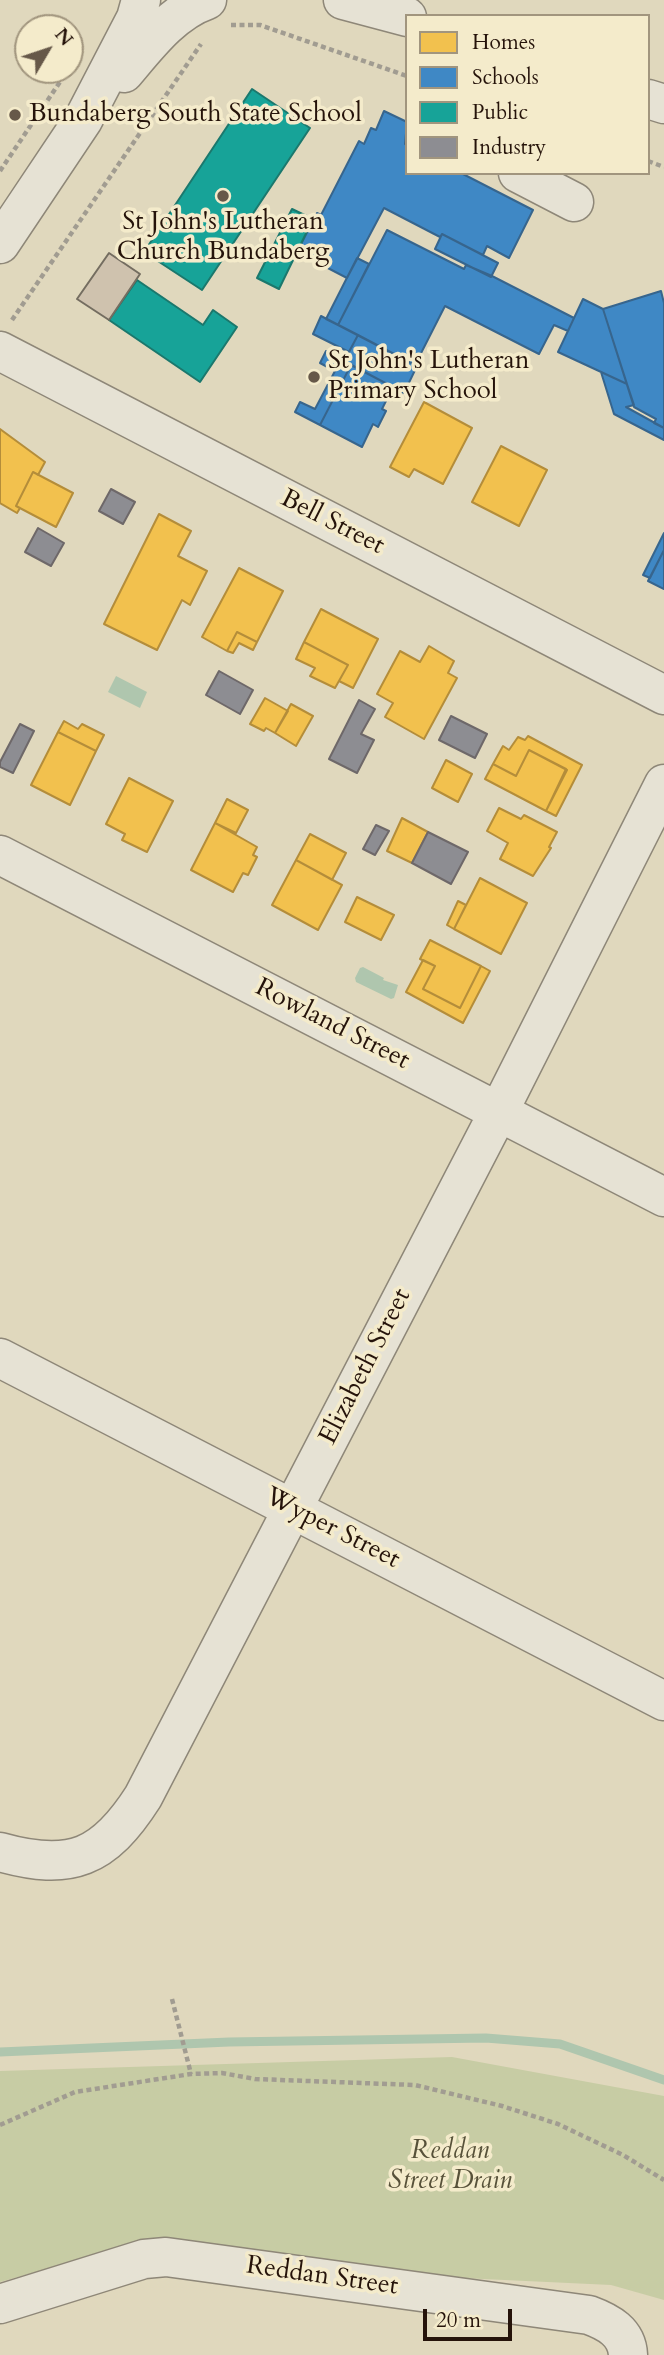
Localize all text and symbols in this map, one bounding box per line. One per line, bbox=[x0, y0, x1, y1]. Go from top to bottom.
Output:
north arrow bbox=[14, 14, 84, 84]
legend bbox=[405, 14, 650, 175]
text: N bbox=[48, 22, 79, 52]
text: Homes bbox=[472, 28, 535, 57]
text: Schools bbox=[472, 63, 539, 92]
text: Public bbox=[472, 98, 528, 127]
place label: Bundaberg South State School bbox=[29, 99, 362, 131]
marker: Bundaberg South State School bbox=[7, 107, 23, 123]
text: Industry bbox=[472, 133, 546, 162]
marker: St John's Lutheran Church Bundaberg bbox=[215, 188, 231, 204]
place label: St John's Lutheran Church Bundaberg bbox=[117, 207, 329, 268]
place label: St John's Lutheran Primary School bbox=[328, 346, 529, 408]
marker: St John's Lutheran Primary School bbox=[306, 369, 322, 385]
street label: Bell Street bbox=[275, 484, 389, 562]
street label: Rowland Street bbox=[250, 973, 414, 1077]
street label: Elizabeth Street bbox=[313, 1284, 419, 1450]
street label: Wyper Street bbox=[259, 1482, 405, 1576]
park label: Reddan Street Drain bbox=[388, 2136, 512, 2198]
street label: Reddan Street bbox=[244, 2251, 400, 2303]
scale bar bbox=[426, 2296, 515, 2340]
text: 20 m bbox=[436, 2306, 481, 2335]

